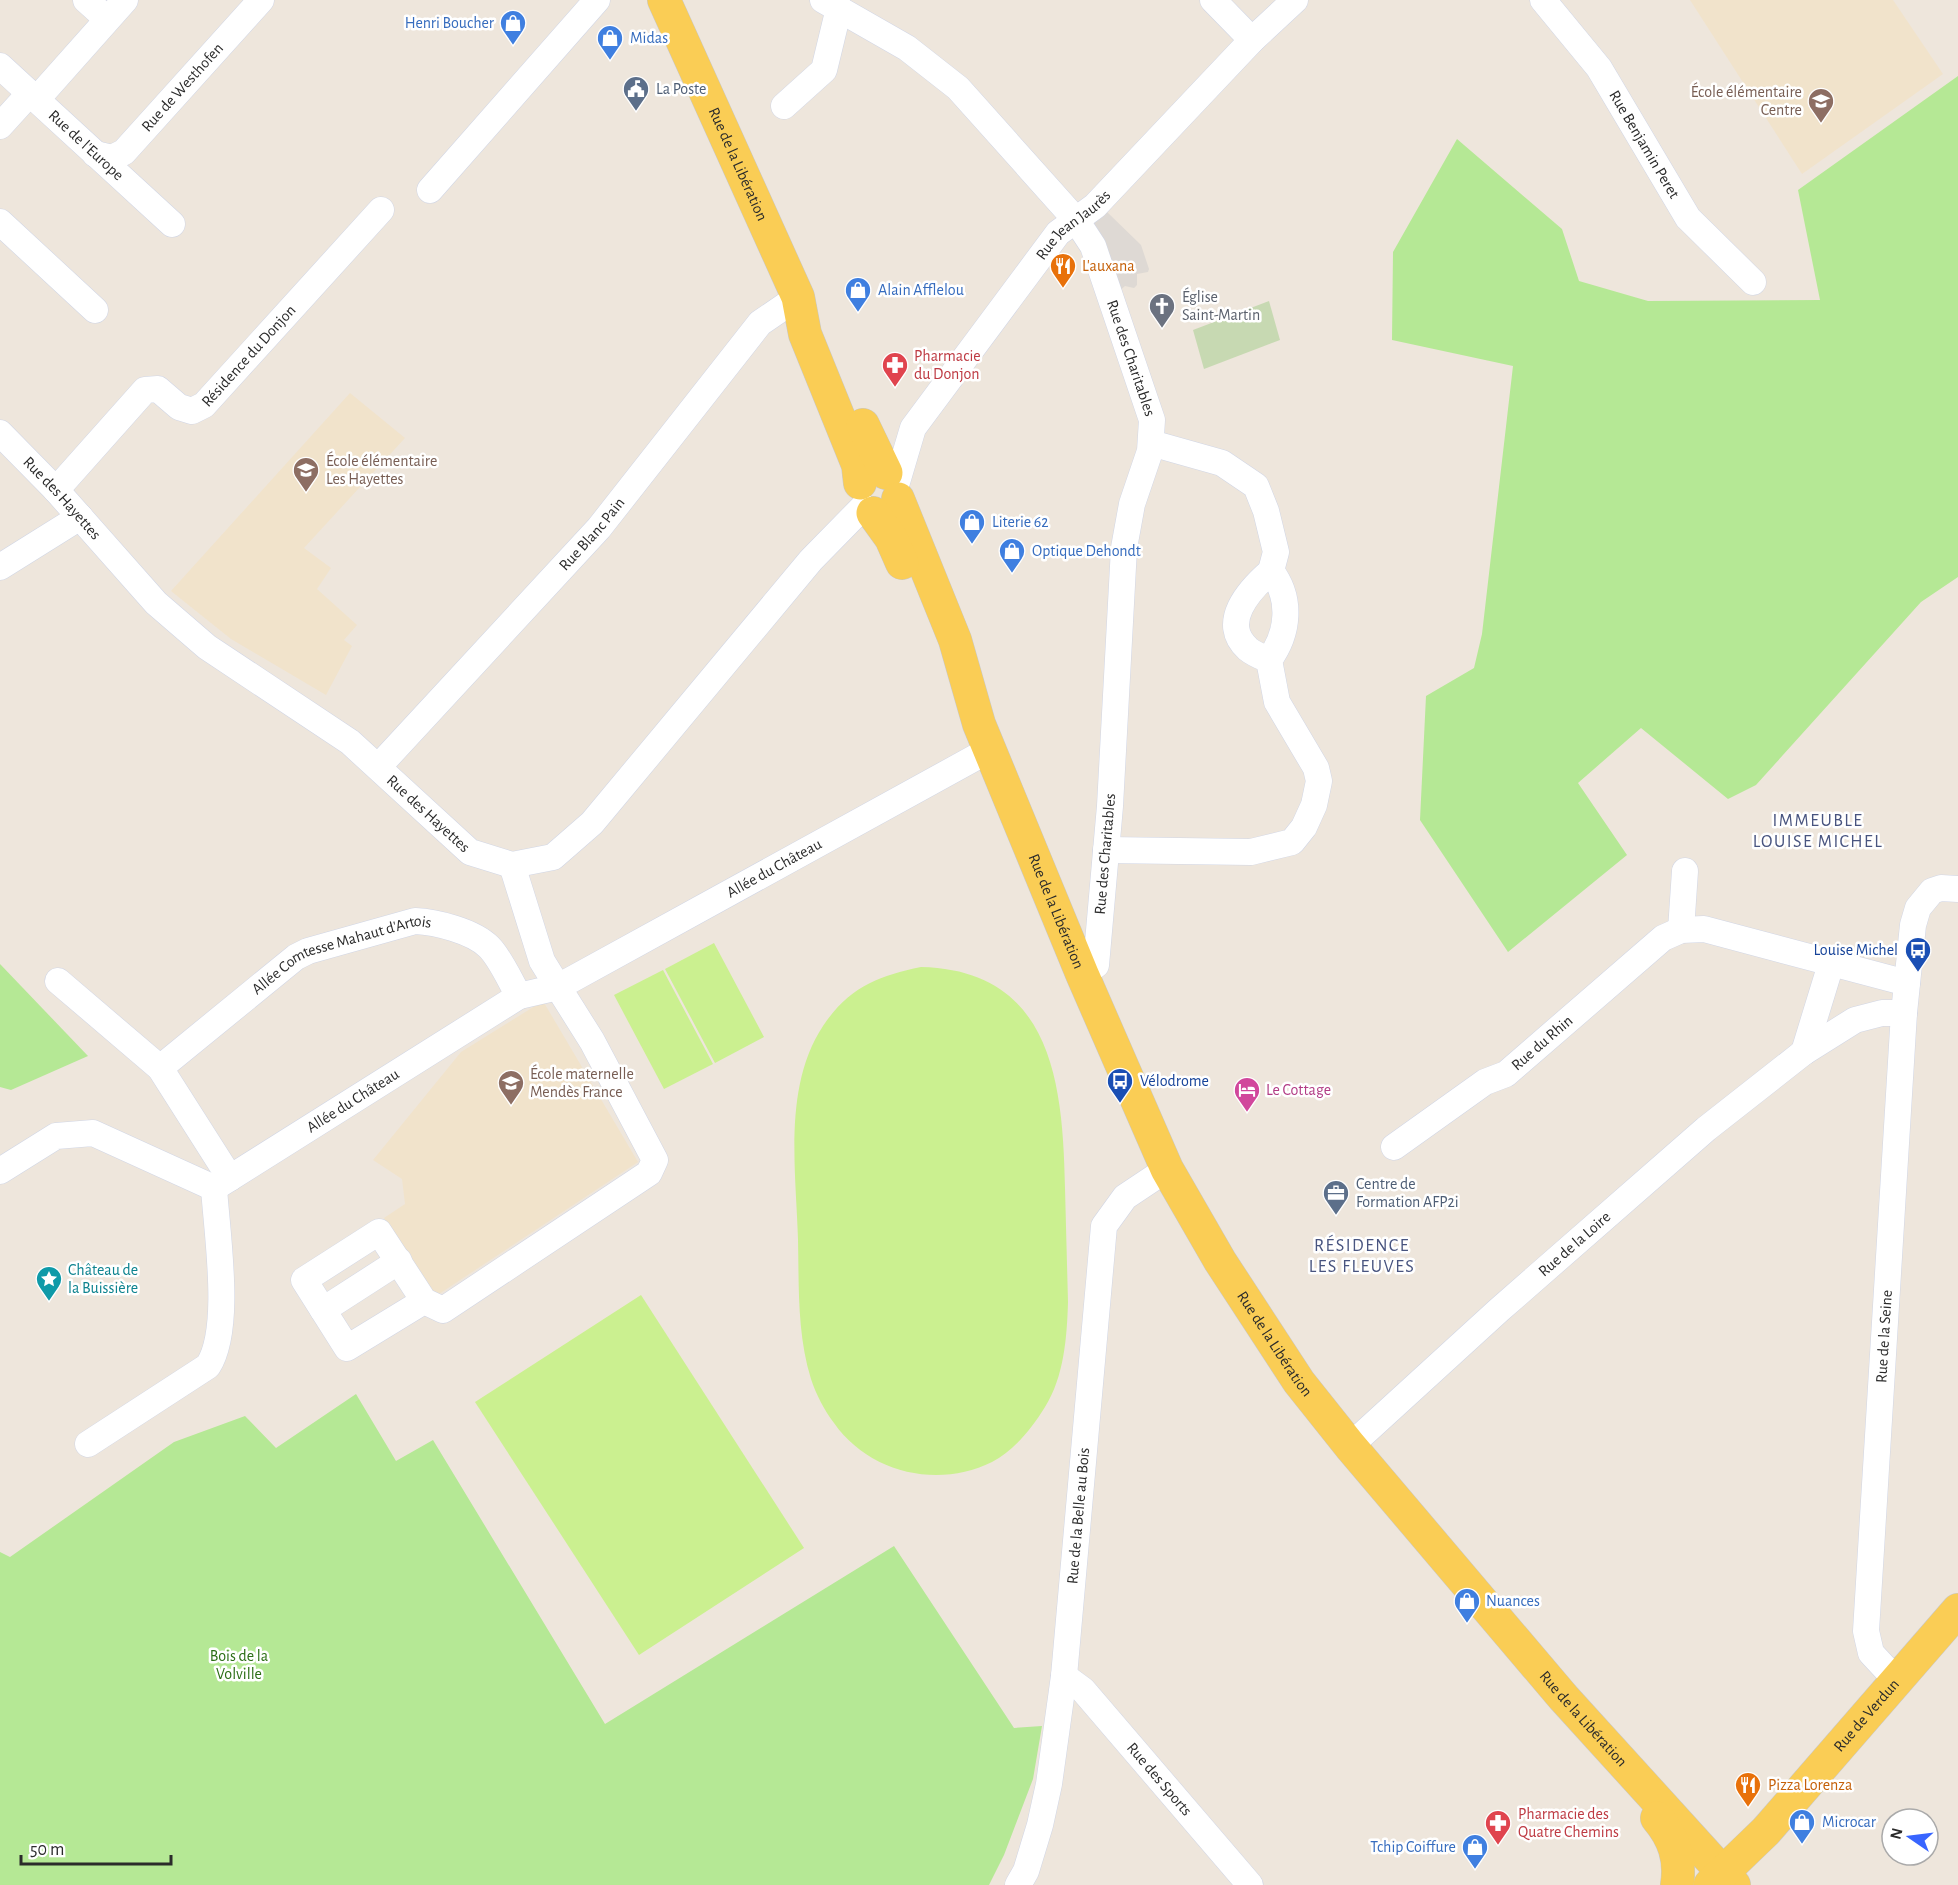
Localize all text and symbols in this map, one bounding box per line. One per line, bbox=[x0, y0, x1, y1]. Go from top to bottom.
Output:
shop icon: Henri Boucher bbox=[498, 8, 528, 46]
place label: Henri Boucher bbox=[405, 15, 495, 31]
shop icon: Midas bbox=[595, 23, 625, 61]
place label: Midas bbox=[630, 30, 668, 46]
street label: Rue de Westhofen bbox=[138, 40, 226, 135]
public building icon: La Poste bbox=[621, 74, 651, 112]
place label: La Poste bbox=[656, 81, 706, 97]
place label: École élémentaire Centre bbox=[1691, 82, 1802, 118]
school or university icon: École élémentaire Centre bbox=[1806, 86, 1836, 124]
street label: Rue Benjamin Peret bbox=[1606, 88, 1683, 201]
street label: Rue de la Libération bbox=[706, 105, 771, 223]
street label: Rue de l'Europe bbox=[46, 107, 127, 183]
street label: Rue Jean Jaurès bbox=[1033, 187, 1114, 263]
restaurant icon: L'auxana bbox=[1048, 251, 1078, 289]
place label: L'auxana bbox=[1082, 258, 1135, 274]
shop icon: Alain Afflelou bbox=[843, 275, 873, 313]
place label: Alain Afflelou bbox=[878, 282, 964, 298]
place label: Église Saint-Martin bbox=[1182, 287, 1260, 323]
church icon: Église Saint-Martin bbox=[1147, 291, 1177, 329]
street label: Rue des Charitables bbox=[1104, 298, 1158, 418]
street label: Résidence du Donjon bbox=[199, 302, 299, 410]
place label: Pharmacie du Donjon bbox=[914, 348, 981, 383]
pharmacy icon: Pharmacie du Donjon bbox=[880, 350, 910, 388]
place label: École élémentaire Les Hayettes bbox=[326, 451, 437, 488]
street label: Rue des Hayettes bbox=[20, 454, 104, 543]
school or university icon: École élémentaire Les Hayettes bbox=[291, 455, 321, 493]
street label: Rue Blanc Pain bbox=[556, 494, 628, 574]
shop icon: Literie 62 bbox=[957, 507, 987, 545]
place label: Literie 62 bbox=[992, 514, 1049, 530]
shop icon: Optique Dehondt bbox=[997, 536, 1027, 574]
place label: Optique Dehondt bbox=[1032, 543, 1141, 559]
street label: Rue des Hayettes bbox=[384, 772, 473, 856]
street label: Rue des Charitables bbox=[1092, 793, 1118, 915]
district label: IMMEUBLE LOUISE MICHEL bbox=[1753, 812, 1883, 851]
street label: Allée du Château bbox=[724, 836, 824, 901]
street label: Rue de la Libération bbox=[1025, 852, 1087, 971]
street label: Allée Comtesse Mahaut d'Artois bbox=[249, 913, 433, 998]
bus stop icon: Louise Michel bbox=[1903, 935, 1933, 973]
place label: Louise Michel bbox=[1813, 942, 1898, 958]
street label: Rue du Rhin bbox=[1508, 1012, 1576, 1073]
place label: École maternelle Mendès France bbox=[530, 1064, 634, 1100]
street label: Allée du Château bbox=[304, 1066, 402, 1136]
bus stop icon: Vélodrome bbox=[1105, 1066, 1135, 1104]
school or university icon: École maternelle Mendès France bbox=[496, 1068, 526, 1106]
place label: Vélodrome bbox=[1140, 1073, 1209, 1089]
hotel icon: Le Cottage bbox=[1232, 1075, 1262, 1113]
place label: Le Cottage bbox=[1266, 1082, 1331, 1098]
place label: Centre de Formation AFP2i bbox=[1356, 1176, 1459, 1210]
office icon: Centre de Formation AFP2i bbox=[1321, 1178, 1351, 1216]
street label: Rue de la Loire bbox=[1535, 1208, 1614, 1280]
district label: RÉSIDENCE LES FLEUVES bbox=[1309, 1234, 1415, 1276]
place label: Château de la Buissière bbox=[68, 1262, 138, 1296]
place icon: Château de la Buissière bbox=[34, 1264, 64, 1302]
street label: Rue de la Libération bbox=[1234, 1288, 1315, 1400]
street label: Rue de la Seine bbox=[1873, 1289, 1895, 1383]
street label: Rue de la Belle au Bois bbox=[1064, 1447, 1092, 1585]
shop icon: Nuances bbox=[1452, 1586, 1482, 1624]
place label: Nuances bbox=[1486, 1593, 1540, 1609]
park label: Bois de la Volville bbox=[210, 1648, 268, 1682]
street label: Rue de la Libération bbox=[1536, 1668, 1630, 1770]
street label: Rue de Verdun bbox=[1831, 1676, 1902, 1755]
street label: Rue des Sports bbox=[1124, 1740, 1195, 1819]
restaurant icon: Pizza Lorenza bbox=[1733, 1770, 1763, 1808]
place label: Pizza Lorenza bbox=[1768, 1777, 1852, 1793]
place label: Pharmacie des Quatre Chemins bbox=[1518, 1806, 1619, 1841]
shop icon: Microcar bbox=[1787, 1807, 1817, 1845]
north arrow bbox=[1880, 1807, 1940, 1867]
pharmacy icon: Pharmacie des Quatre Chemins bbox=[1483, 1808, 1513, 1846]
place label: Microcar bbox=[1822, 1814, 1877, 1830]
text: N bbox=[1887, 1826, 1906, 1841]
scale bar bbox=[21, 1828, 171, 1866]
shop icon: Tchip Coiffure bbox=[1460, 1832, 1490, 1870]
place label: Tchip Coiffure bbox=[1370, 1839, 1456, 1855]
text: 50 m bbox=[30, 1841, 64, 1859]

